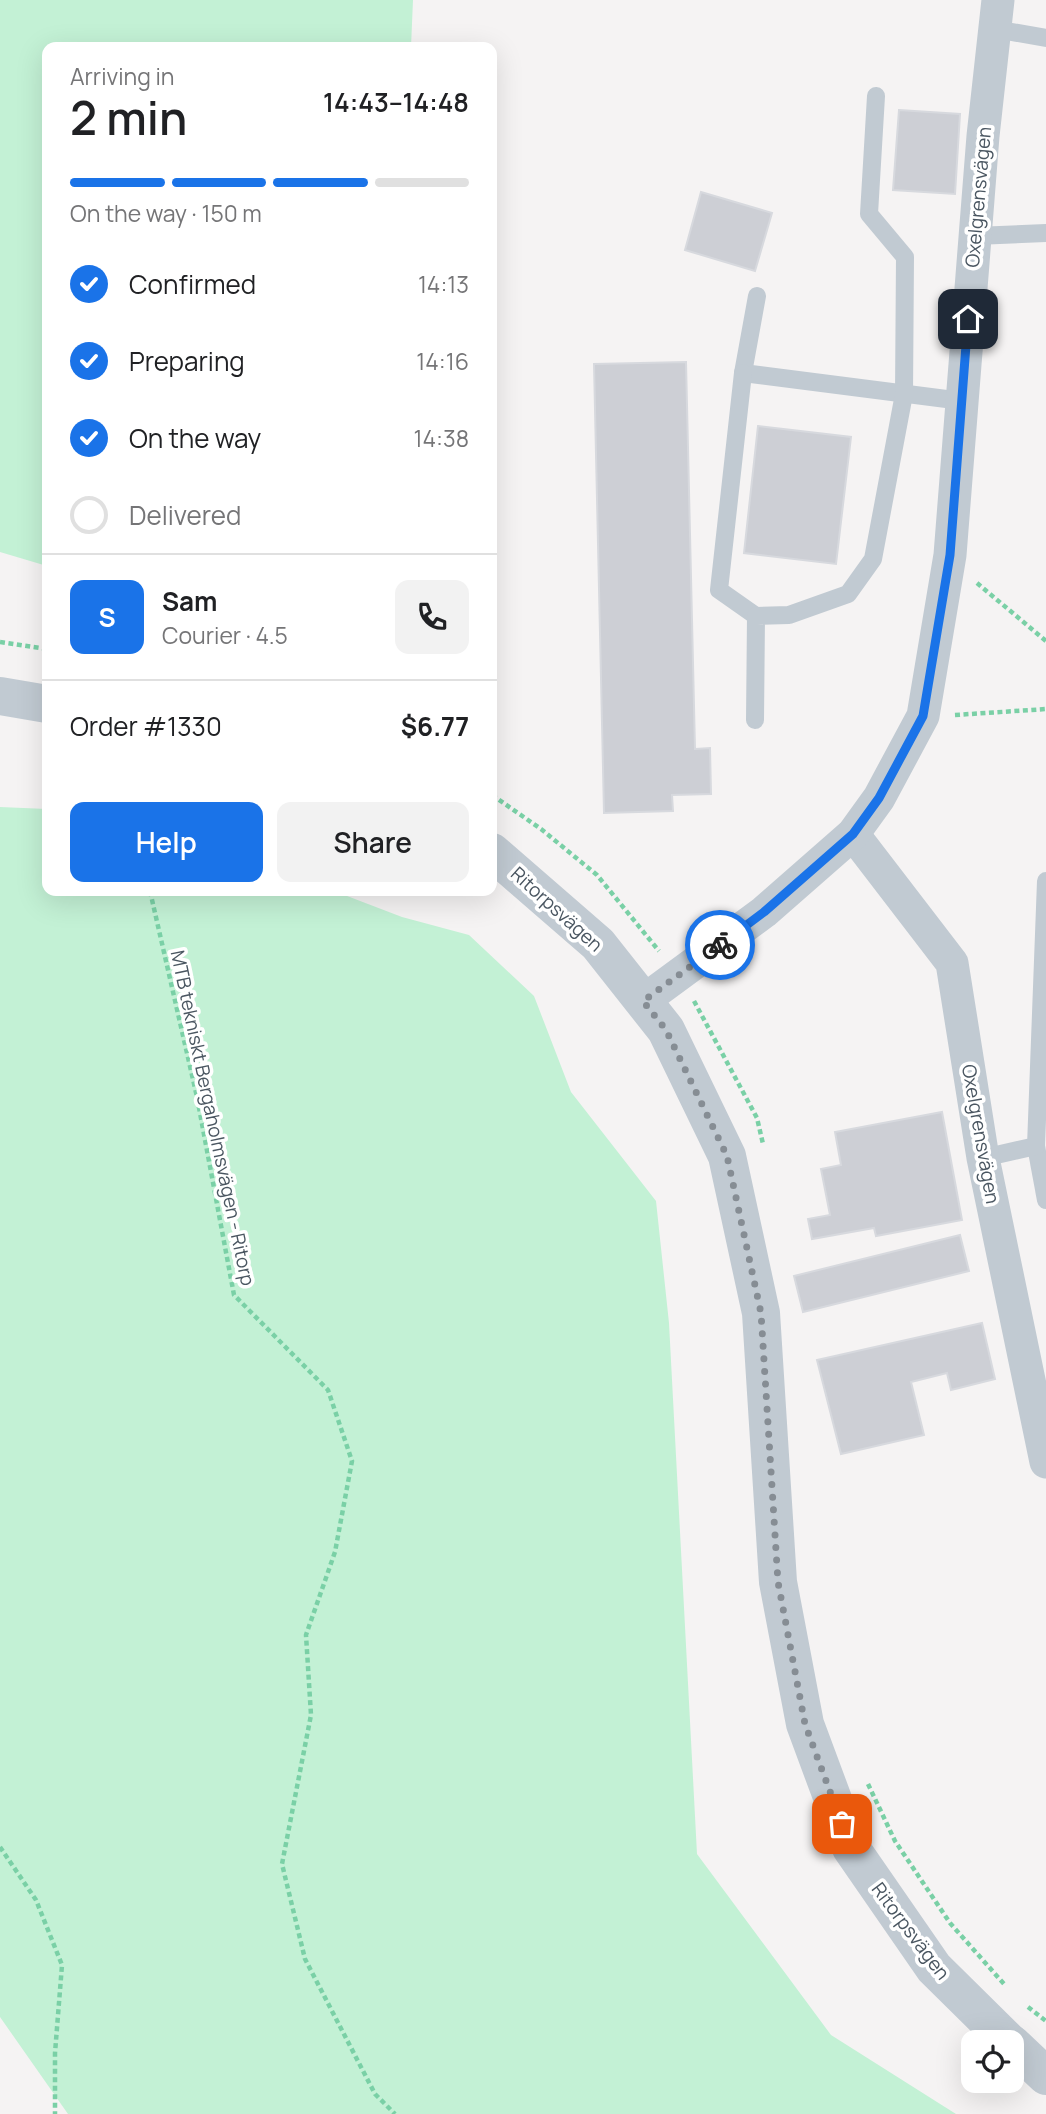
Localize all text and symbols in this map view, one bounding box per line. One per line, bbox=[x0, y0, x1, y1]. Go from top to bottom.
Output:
text: Arriving in bbox=[70, 60, 175, 92]
text: 14:43–14:48 bbox=[323, 84, 469, 120]
text: 2 min bbox=[70, 86, 187, 149]
street label: Oxelgrensvägen bbox=[959, 126, 997, 268]
text: On the way · 150 m bbox=[70, 197, 262, 229]
icon: check bbox=[70, 265, 108, 303]
text: Confirmed bbox=[129, 266, 256, 302]
text: 14:13 bbox=[418, 268, 469, 300]
pin bbox=[938, 289, 998, 349]
icon: home bbox=[949, 300, 987, 338]
icon: check bbox=[70, 342, 108, 380]
text: Preparing bbox=[129, 343, 245, 379]
text: 14:16 bbox=[416, 345, 469, 377]
icon: check bbox=[70, 419, 108, 457]
text: On the way bbox=[129, 420, 261, 456]
text: 14:38 bbox=[414, 422, 469, 454]
text: Delivered bbox=[129, 497, 241, 533]
button: phone bbox=[395, 580, 469, 654]
text: Sam bbox=[162, 583, 217, 619]
text: S bbox=[98, 599, 116, 635]
text: Courier · 4.5 bbox=[162, 619, 288, 651]
text: Order #1330 bbox=[70, 708, 222, 744]
text: $6.77 bbox=[401, 708, 469, 744]
button: Help bbox=[70, 802, 263, 882]
button: Share bbox=[277, 802, 469, 882]
street label: Ritorpsvägen bbox=[505, 861, 609, 957]
courier bbox=[685, 910, 755, 980]
icon: bike bbox=[701, 926, 739, 964]
street label: MTB tekniskt Bergaholmsvägen - Ritorp bbox=[165, 948, 261, 1288]
street label: Oxelgrensvägen bbox=[956, 1062, 1006, 1206]
pin bbox=[812, 1794, 872, 1854]
icon: bag bbox=[823, 1805, 861, 1843]
street label: Ritorpsvägen bbox=[866, 1877, 956, 1985]
map controls bbox=[961, 2030, 1024, 2093]
button: locate bbox=[961, 2030, 1024, 2093]

